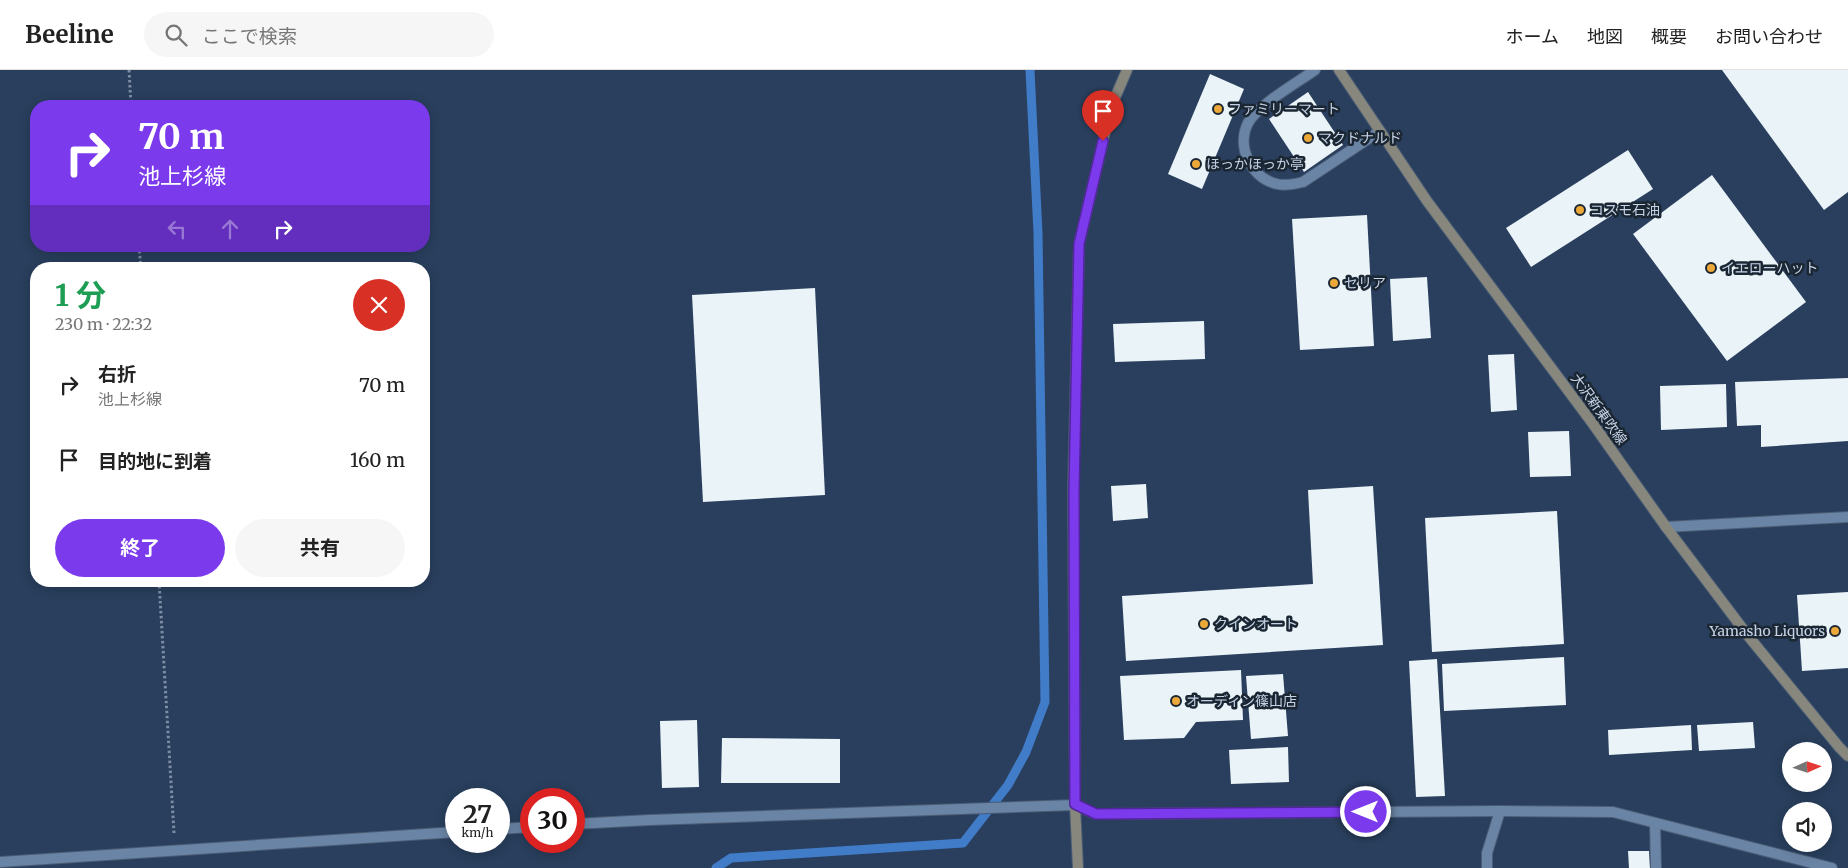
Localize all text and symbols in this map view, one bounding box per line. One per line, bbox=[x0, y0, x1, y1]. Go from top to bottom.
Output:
search box bbox=[144, 12, 494, 57]
text: Beeline bbox=[25, 19, 114, 50]
icon: search bbox=[162, 21, 190, 49]
text: ここで検索 bbox=[202, 24, 297, 48]
text: ホーム bbox=[1506, 25, 1559, 48]
text: 地図 bbox=[1587, 25, 1623, 48]
text: 概要 bbox=[1651, 25, 1687, 48]
text: お問い合わせ bbox=[1715, 25, 1823, 48]
pin bbox=[1082, 90, 1124, 141]
icon: arrive bbox=[1089, 97, 1117, 125]
place label: ファミリーマート bbox=[1228, 100, 1340, 118]
marker: ファミリーマート bbox=[1212, 103, 1224, 115]
text: 70 m bbox=[138, 115, 225, 159]
icon: right bbox=[55, 120, 120, 185]
place label: マクドナルド bbox=[1318, 129, 1402, 147]
marker: マクドナルド bbox=[1302, 132, 1314, 144]
place label: ほっかほっか亭 bbox=[1206, 155, 1304, 173]
marker: ほっかほっか亭 bbox=[1190, 158, 1202, 170]
text: 池上杉線 bbox=[138, 162, 226, 190]
place label: コスモ石油 bbox=[1590, 201, 1660, 219]
marker: コスモ石油 bbox=[1574, 204, 1586, 216]
icon: left bbox=[163, 215, 191, 243]
icon: ahead bbox=[216, 215, 244, 243]
icon: right bbox=[269, 215, 297, 243]
place label: イエローハット bbox=[1721, 259, 1819, 277]
marker: イエローハット bbox=[1705, 262, 1717, 274]
place label: セリア bbox=[1344, 274, 1386, 292]
text: 1 分 bbox=[55, 276, 106, 314]
marker: セリア bbox=[1328, 277, 1340, 289]
button: close bbox=[353, 279, 405, 331]
text: 230 m · 22:32 bbox=[55, 314, 152, 334]
text: 右折 bbox=[98, 362, 136, 386]
street label: 大沢新東吹線 bbox=[1567, 370, 1631, 448]
icon: right bbox=[55, 371, 83, 399]
text: 70 m bbox=[359, 373, 405, 397]
text: 池上杉線 bbox=[98, 389, 162, 409]
icon: arrive bbox=[55, 446, 83, 474]
text: 160 m bbox=[350, 448, 405, 472]
text: 目的地に到着 bbox=[98, 449, 212, 473]
button: 終了 bbox=[55, 519, 225, 577]
button: 共有 bbox=[235, 519, 405, 577]
place label: クインオート bbox=[1214, 615, 1298, 633]
marker: クインオート bbox=[1198, 618, 1210, 630]
place label: Yamasho Liquors bbox=[1709, 622, 1825, 640]
marker: Yamasho Liquors bbox=[1829, 625, 1841, 637]
place label: オーディン篠山店 bbox=[1186, 692, 1297, 710]
marker: オーディン篠山店 bbox=[1170, 695, 1182, 707]
north arrow bbox=[1782, 742, 1832, 792]
map controls bbox=[1782, 742, 1832, 852]
position arrow bbox=[1339, 785, 1391, 837]
speed limit sign: 30 bbox=[520, 788, 585, 853]
text: 27 bbox=[463, 798, 492, 830]
button: sound bbox=[1782, 802, 1832, 852]
text: km/h bbox=[462, 825, 493, 840]

